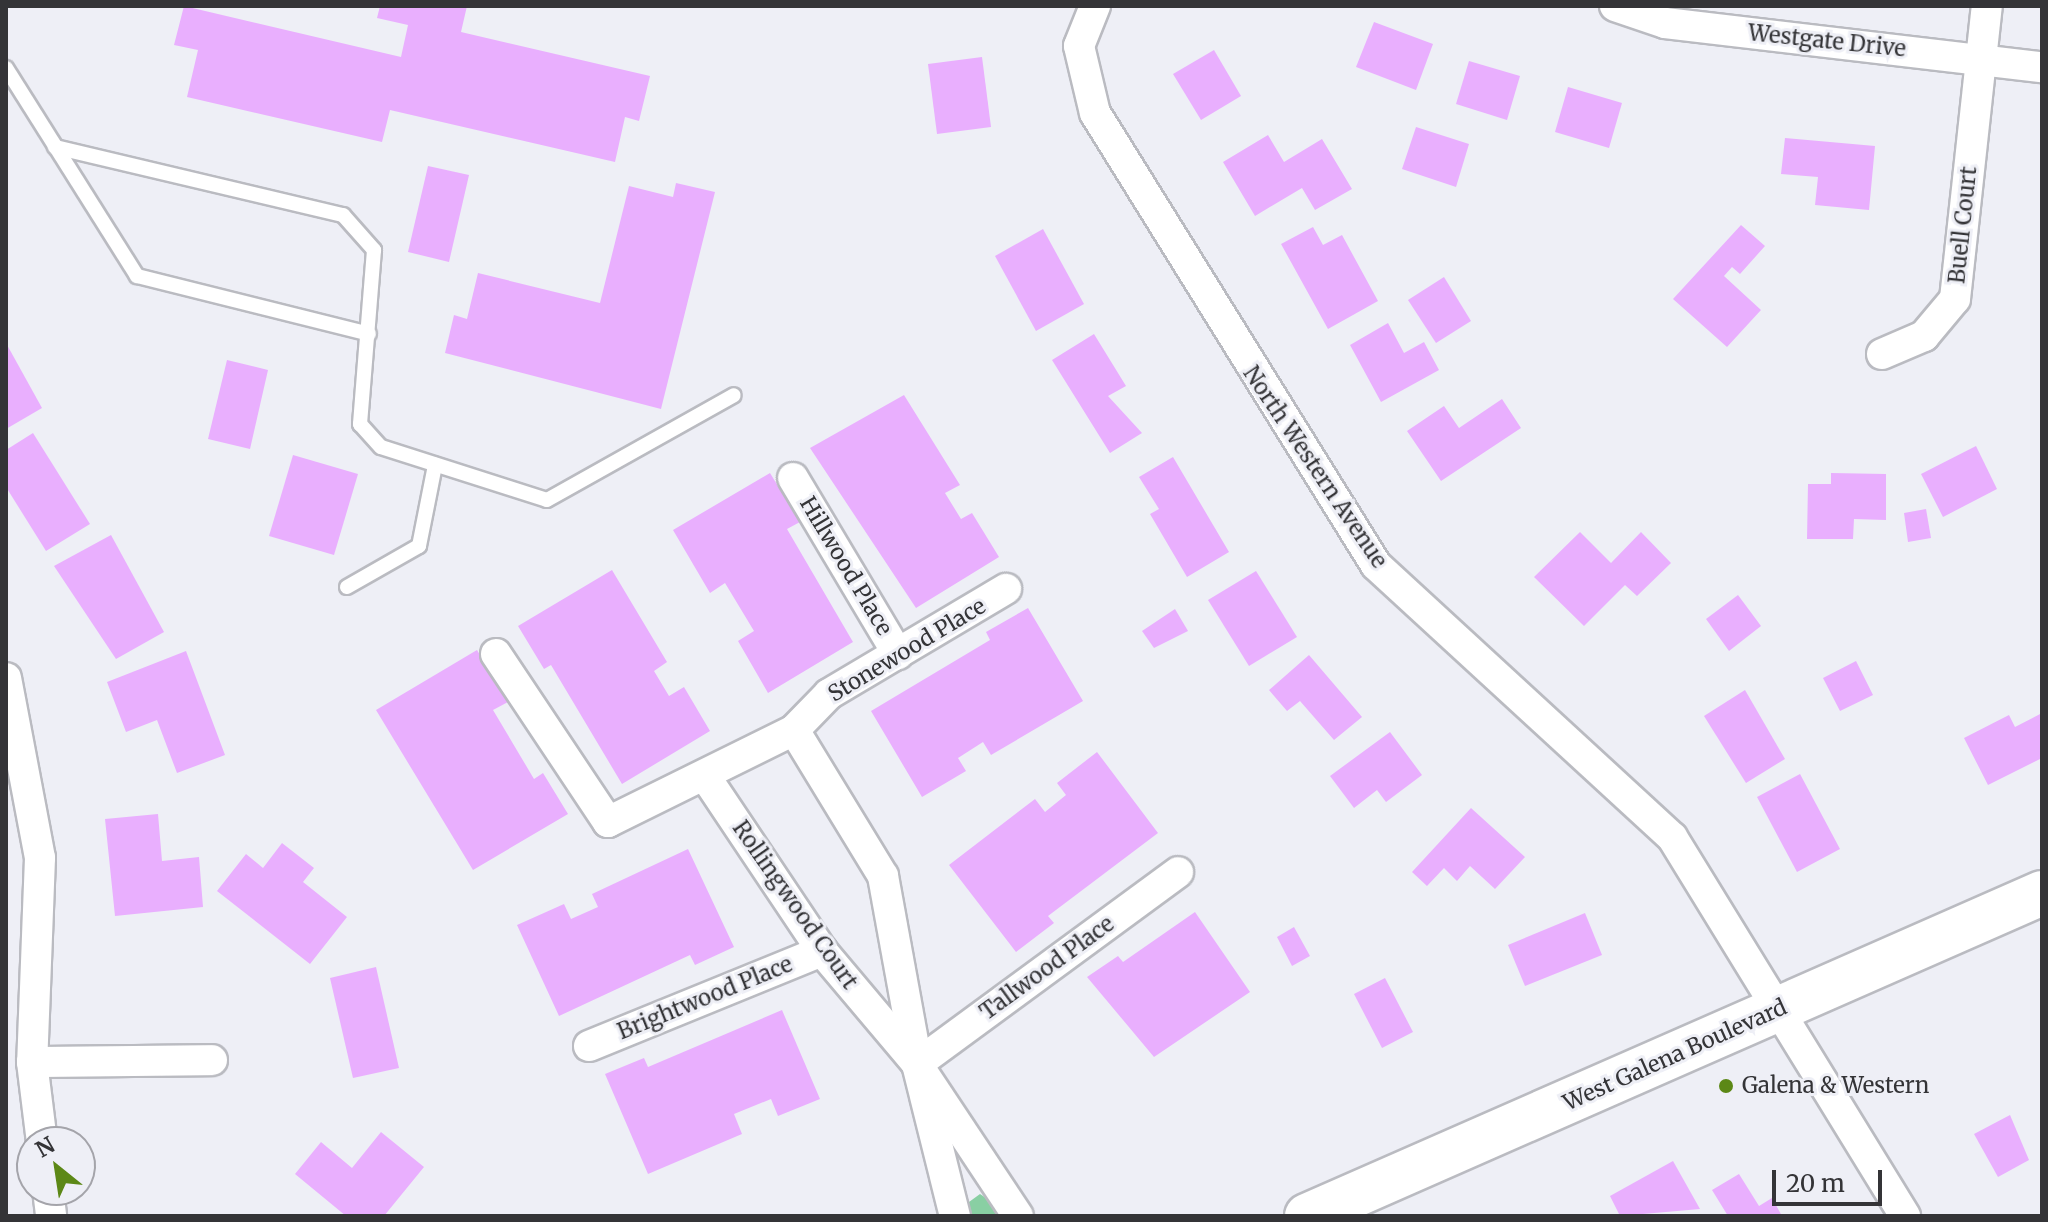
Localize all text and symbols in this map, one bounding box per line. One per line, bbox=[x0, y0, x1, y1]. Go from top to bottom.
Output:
street label: Westgate Drive bbox=[1747, 20, 1907, 62]
street label: Buell Court bbox=[1944, 165, 1982, 285]
street label: North Western Avenue bbox=[1238, 361, 1392, 573]
street label: Hillwood Place bbox=[794, 492, 898, 640]
street label: Stonewood Place bbox=[824, 593, 990, 707]
street label: Rollingwood Court bbox=[727, 816, 863, 994]
street label: Tallwood Place bbox=[975, 911, 1119, 1025]
street label: Brightwood Place bbox=[614, 951, 796, 1045]
street label: West Galena Boulevard bbox=[1559, 994, 1791, 1116]
place label: Galena & Western bbox=[1742, 1073, 1929, 1099]
marker: Galena & Western bbox=[1717, 1077, 1735, 1095]
north arrow bbox=[16, 1126, 96, 1206]
text: N bbox=[30, 1130, 60, 1163]
scale bar bbox=[1776, 1154, 1886, 1204]
text: 20 m bbox=[1786, 1168, 1845, 1199]

